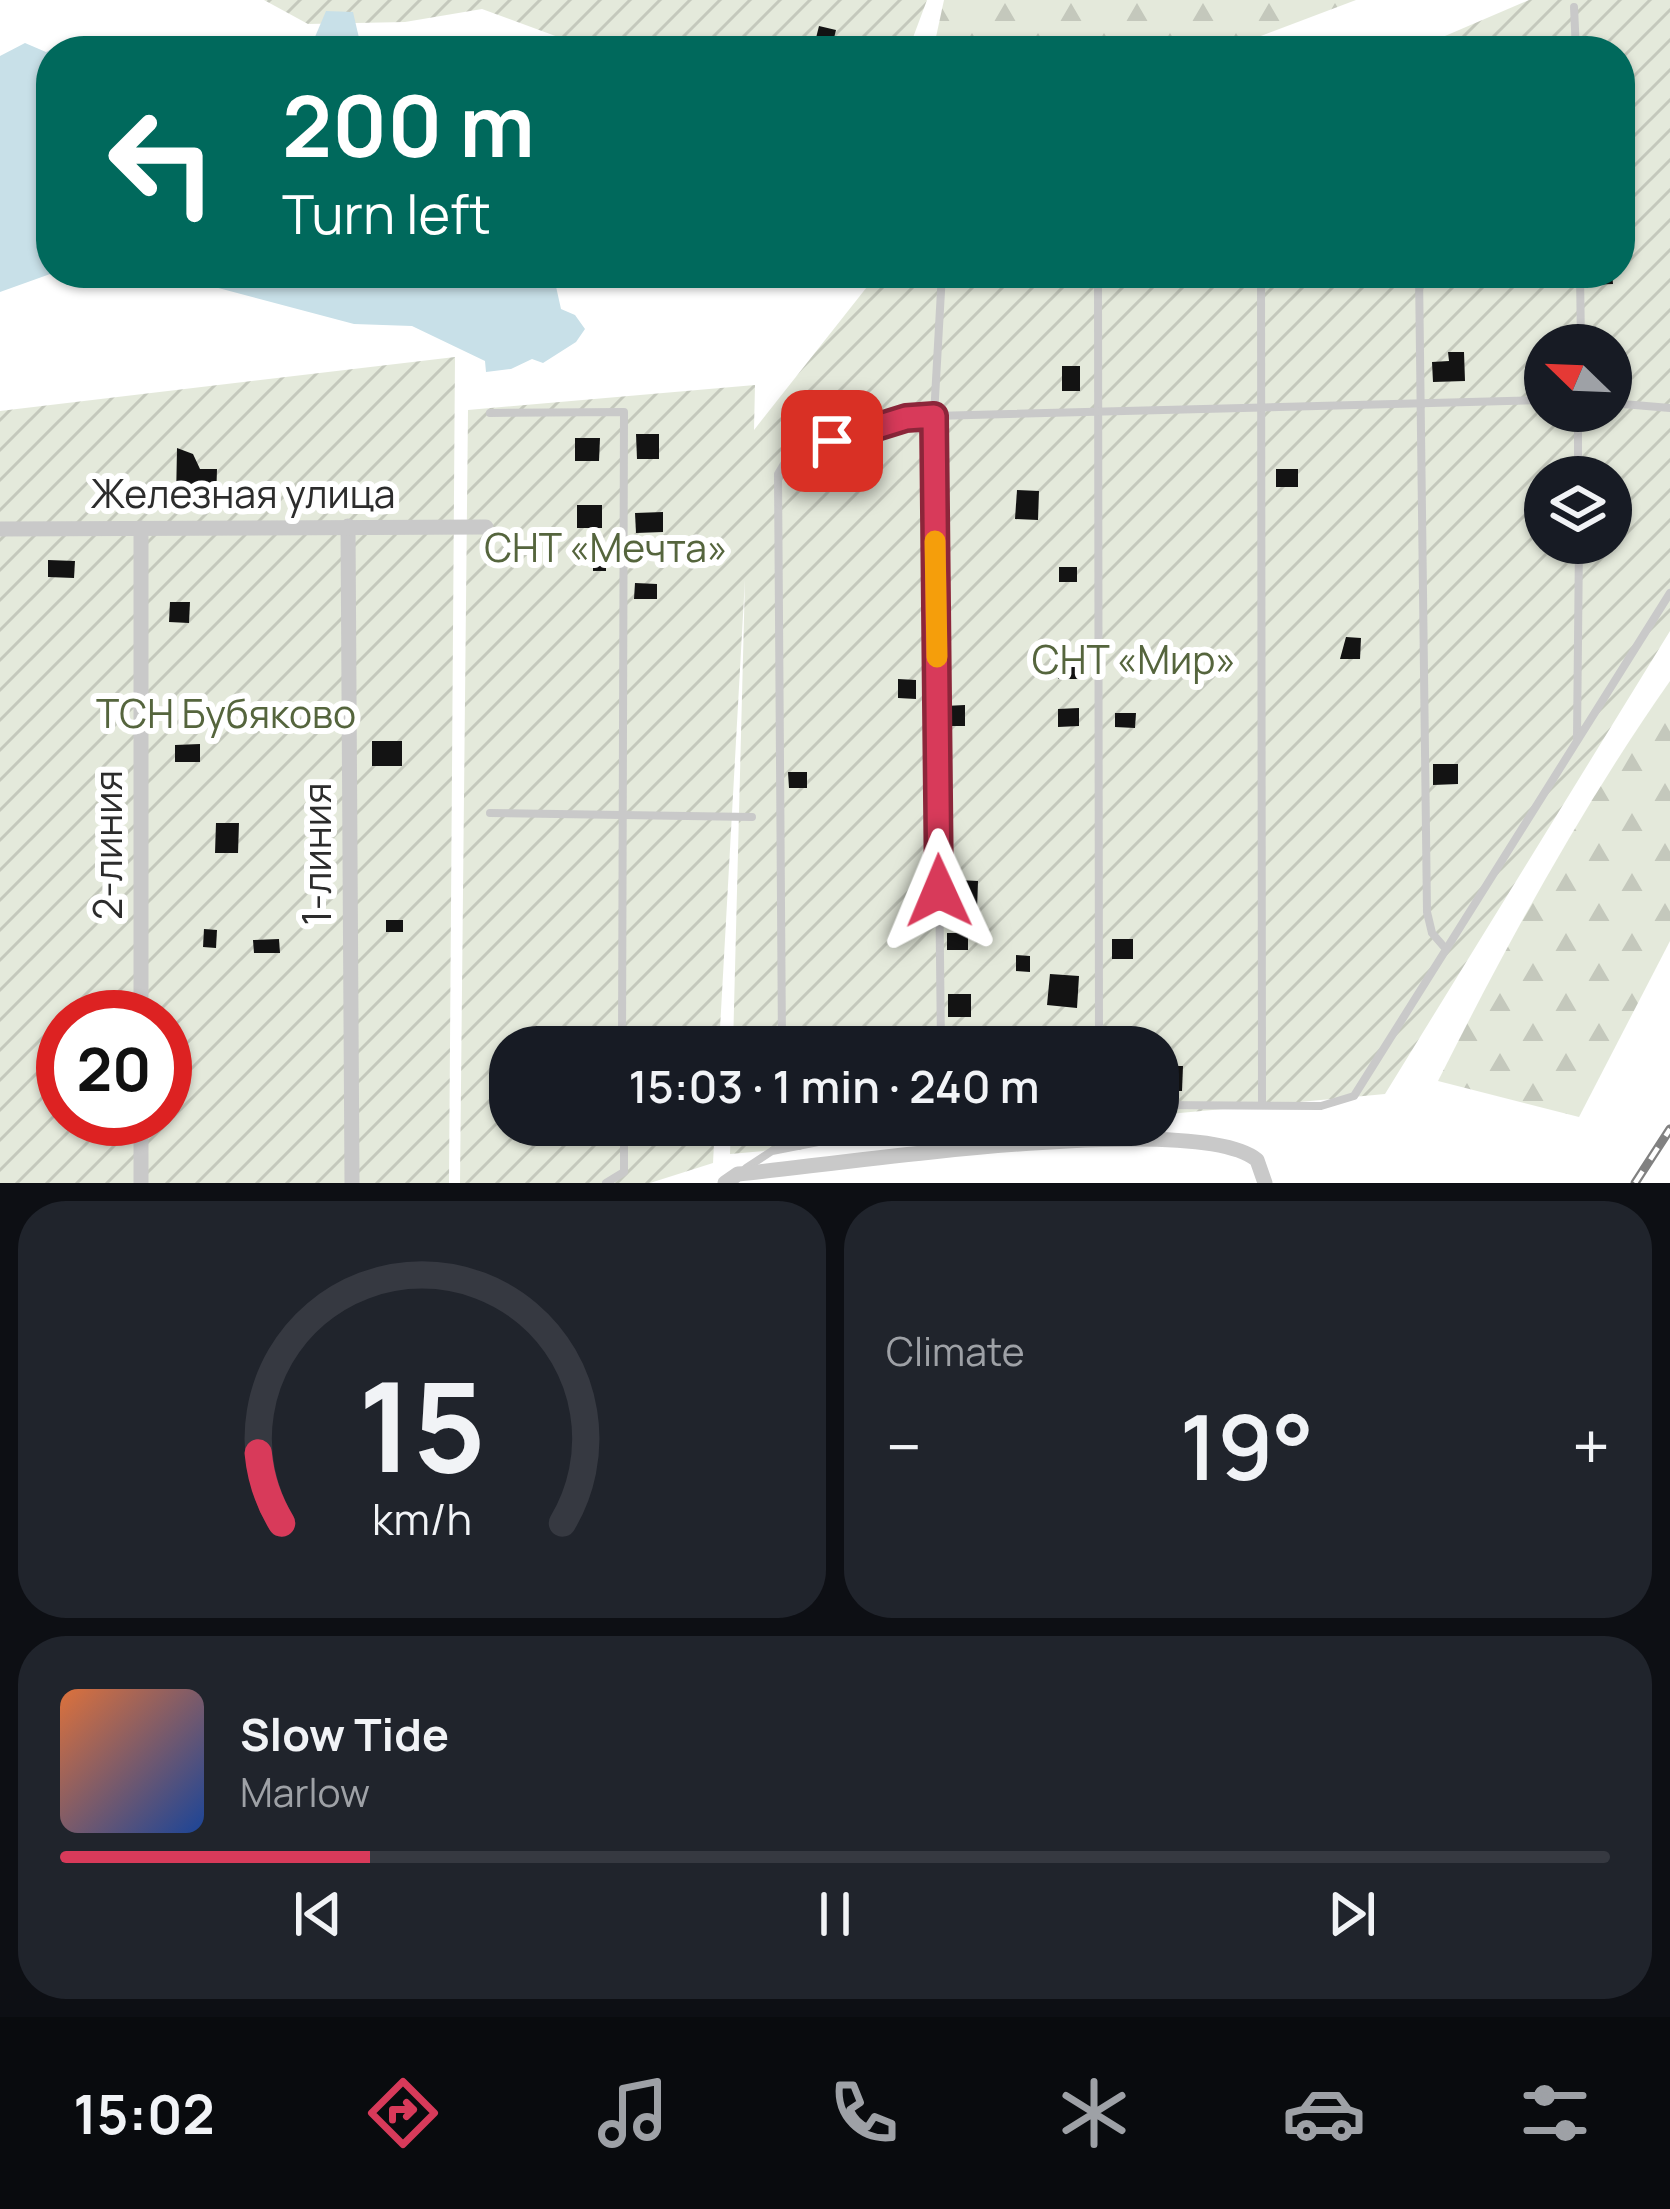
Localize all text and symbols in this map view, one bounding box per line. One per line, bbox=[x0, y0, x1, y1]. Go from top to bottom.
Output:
text: 200 m bbox=[282, 67, 535, 182]
icon: left bbox=[84, 84, 240, 240]
text: Turn left bbox=[282, 176, 491, 250]
north arrow bbox=[1524, 324, 1632, 432]
map controls bbox=[1524, 324, 1632, 564]
pin bbox=[781, 390, 883, 492]
icon: arrive bbox=[799, 408, 865, 474]
button: layers bbox=[1524, 456, 1632, 564]
street label: Железная улица bbox=[91, 466, 395, 520]
park label: СНТ «Мечта» bbox=[484, 520, 728, 574]
park label: СНТ «Мир» bbox=[1032, 632, 1236, 686]
park label: ТСН Бубяково bbox=[96, 686, 356, 740]
street label: 2-линия bbox=[80, 770, 134, 920]
street label: 1-линия bbox=[289, 782, 343, 926]
position arrow bbox=[876, 828, 1002, 954]
speed limit sign: 20 bbox=[36, 990, 192, 1146]
text: 15:03 · 1 min · 240 m bbox=[629, 1055, 1039, 1117]
text: Climate bbox=[886, 1324, 1025, 1378]
text: 15 bbox=[358, 1339, 486, 1509]
text: 19° bbox=[1180, 1384, 1314, 1507]
text: − bbox=[886, 1401, 922, 1491]
text: + bbox=[1572, 1401, 1610, 1491]
text: km/h bbox=[372, 1488, 472, 1547]
text: Slow Tide bbox=[240, 1703, 449, 1765]
text: Marlow bbox=[240, 1765, 370, 1819]
icon: previous bbox=[285, 1881, 351, 1947]
icon: pause bbox=[802, 1881, 868, 1947]
icon: next bbox=[1319, 1881, 1385, 1947]
icon: directions bbox=[361, 2071, 445, 2155]
icon: music bbox=[591, 2071, 675, 2155]
icon: phone bbox=[822, 2071, 906, 2155]
icon: climate bbox=[1052, 2071, 1136, 2155]
icon: car bbox=[1282, 2071, 1366, 2155]
icon: filters bbox=[1513, 2071, 1597, 2155]
text: 15:02 bbox=[73, 2076, 215, 2150]

